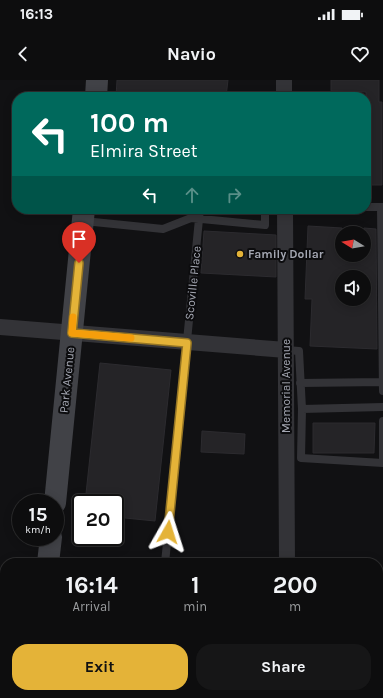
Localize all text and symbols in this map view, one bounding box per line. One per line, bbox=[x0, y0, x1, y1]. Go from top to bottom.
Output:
text: 16:13 bbox=[20, 5, 53, 23]
icon: back bbox=[12, 43, 34, 65]
text: Navio bbox=[167, 43, 216, 65]
icon: heart bbox=[349, 43, 371, 65]
text: 100 m bbox=[90, 106, 169, 139]
icon: left bbox=[24, 108, 76, 160]
text: Elmira Street bbox=[90, 140, 197, 162]
icon: left bbox=[139, 184, 161, 206]
icon: ahead bbox=[181, 184, 203, 206]
icon: right bbox=[223, 184, 245, 206]
pin bbox=[62, 222, 96, 263]
north arrow bbox=[335, 226, 371, 262]
map controls bbox=[335, 226, 371, 306]
icon: arrive bbox=[68, 228, 90, 250]
street label: Scoville Place bbox=[182, 245, 204, 321]
place label: Family Dollar bbox=[248, 247, 324, 261]
marker: Family Dollar bbox=[235, 249, 245, 259]
button: sound bbox=[335, 270, 371, 306]
street label: Memorial Avenue bbox=[279, 339, 293, 433]
street label: Park Avenue bbox=[57, 346, 77, 414]
speed limit sign: 20 bbox=[72, 494, 124, 546]
text: 15 bbox=[29, 503, 47, 526]
position arrow bbox=[147, 511, 189, 553]
text: km/h bbox=[25, 524, 51, 536]
text: 16:14 bbox=[65, 571, 118, 599]
text: 1 bbox=[191, 571, 200, 599]
text: 200 bbox=[273, 571, 318, 599]
text: Arrival bbox=[73, 599, 111, 614]
text: min bbox=[183, 599, 207, 614]
text: m bbox=[289, 599, 301, 614]
button: Exit bbox=[12, 644, 188, 690]
button: Share bbox=[196, 644, 371, 690]

